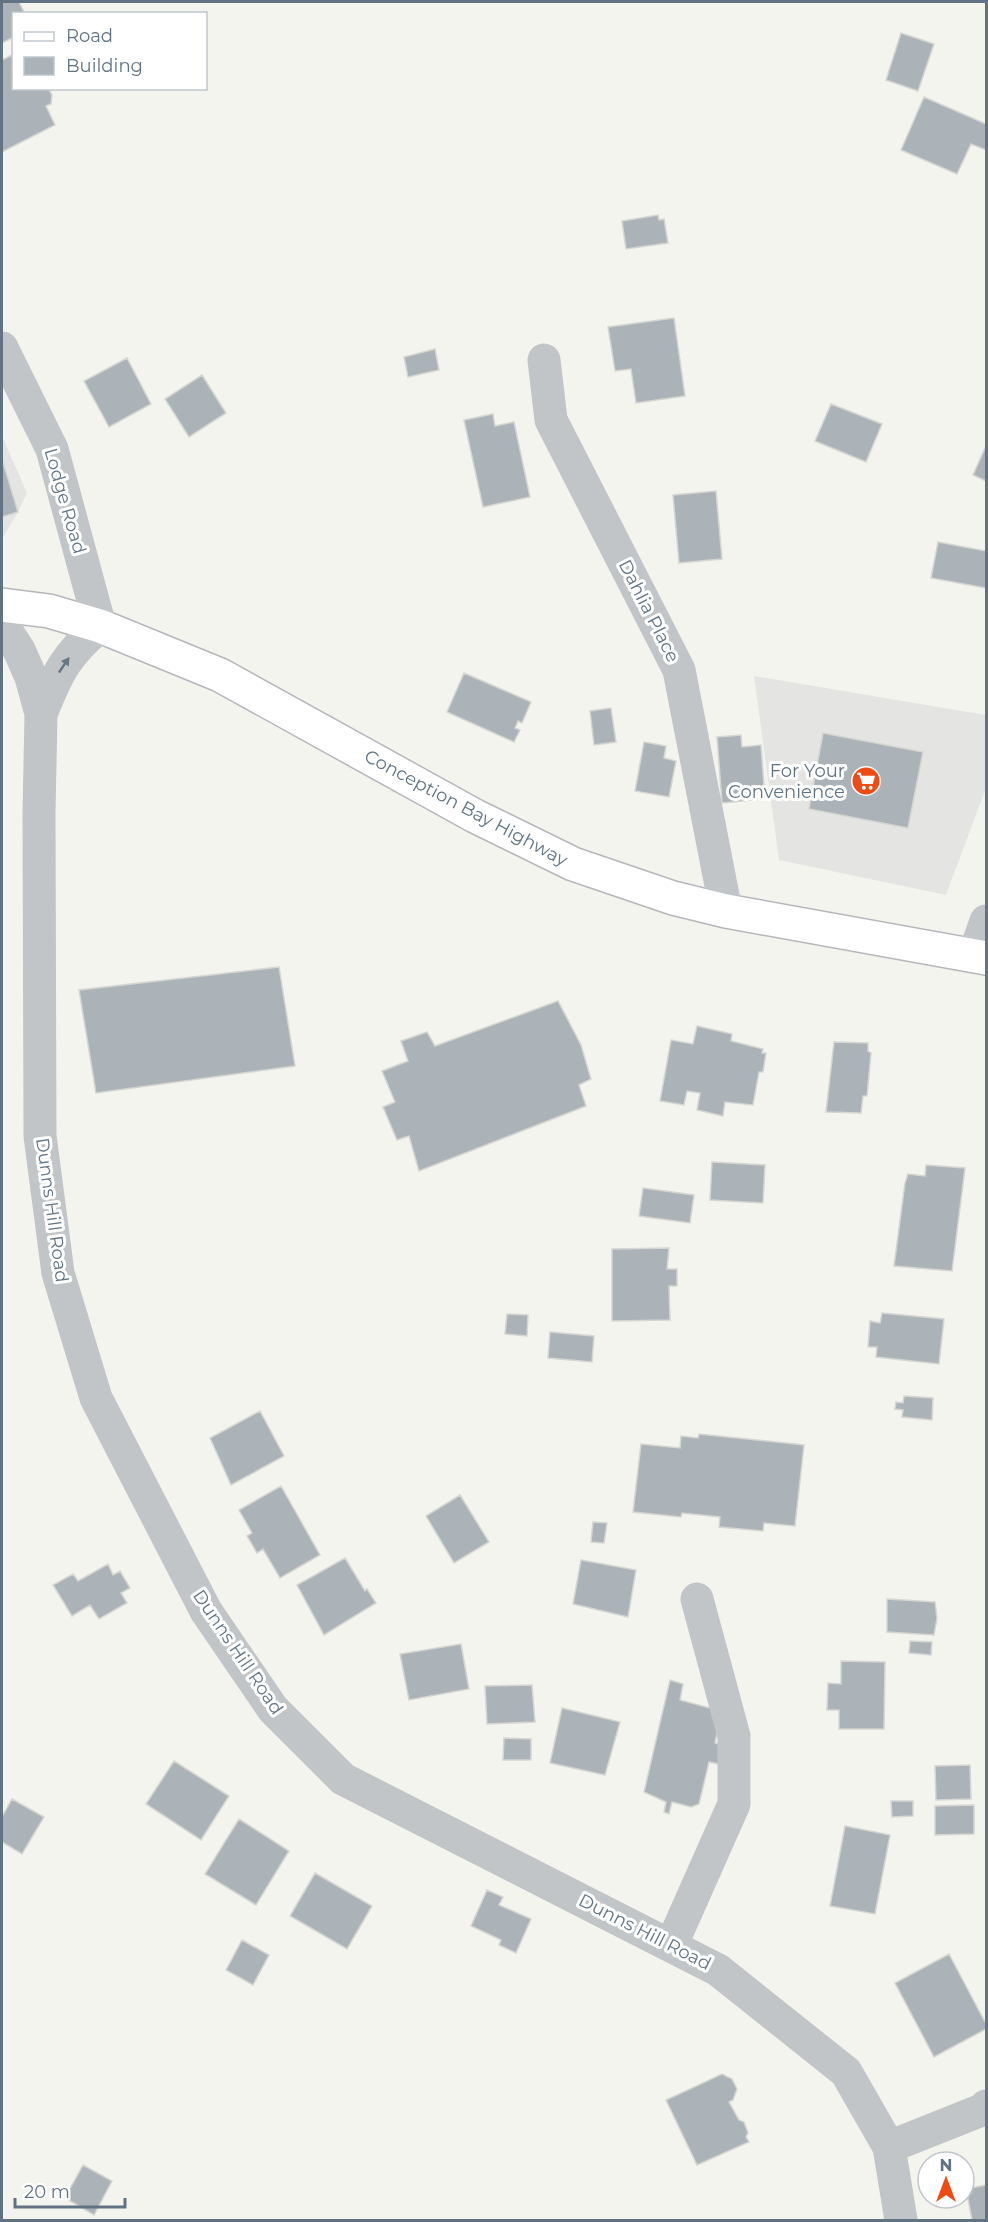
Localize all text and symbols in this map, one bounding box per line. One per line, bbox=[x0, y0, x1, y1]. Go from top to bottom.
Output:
legend bbox=[12, 12, 207, 90]
text: Road bbox=[66, 25, 113, 47]
text: Building bbox=[66, 55, 143, 77]
street label: Lodge Road bbox=[39, 446, 91, 556]
street label: Dahlia Place bbox=[614, 556, 684, 666]
one-way arrow bbox=[58, 657, 69, 673]
street label: Conception Bay Highway bbox=[361, 745, 571, 871]
place label: For Your Convenience bbox=[728, 760, 845, 803]
supermarket icon: For Your Convenience bbox=[850, 765, 882, 797]
street label: Dunns Hill Road bbox=[31, 1136, 73, 1284]
street label: Dunns Hill Road bbox=[188, 1585, 288, 1719]
street label: Dunns Hill Road bbox=[575, 1889, 715, 1975]
north arrow bbox=[916, 2150, 976, 2210]
text: N bbox=[940, 2156, 952, 2175]
scale bar bbox=[15, 2171, 124, 2209]
text: 20 m bbox=[24, 2181, 70, 2203]

